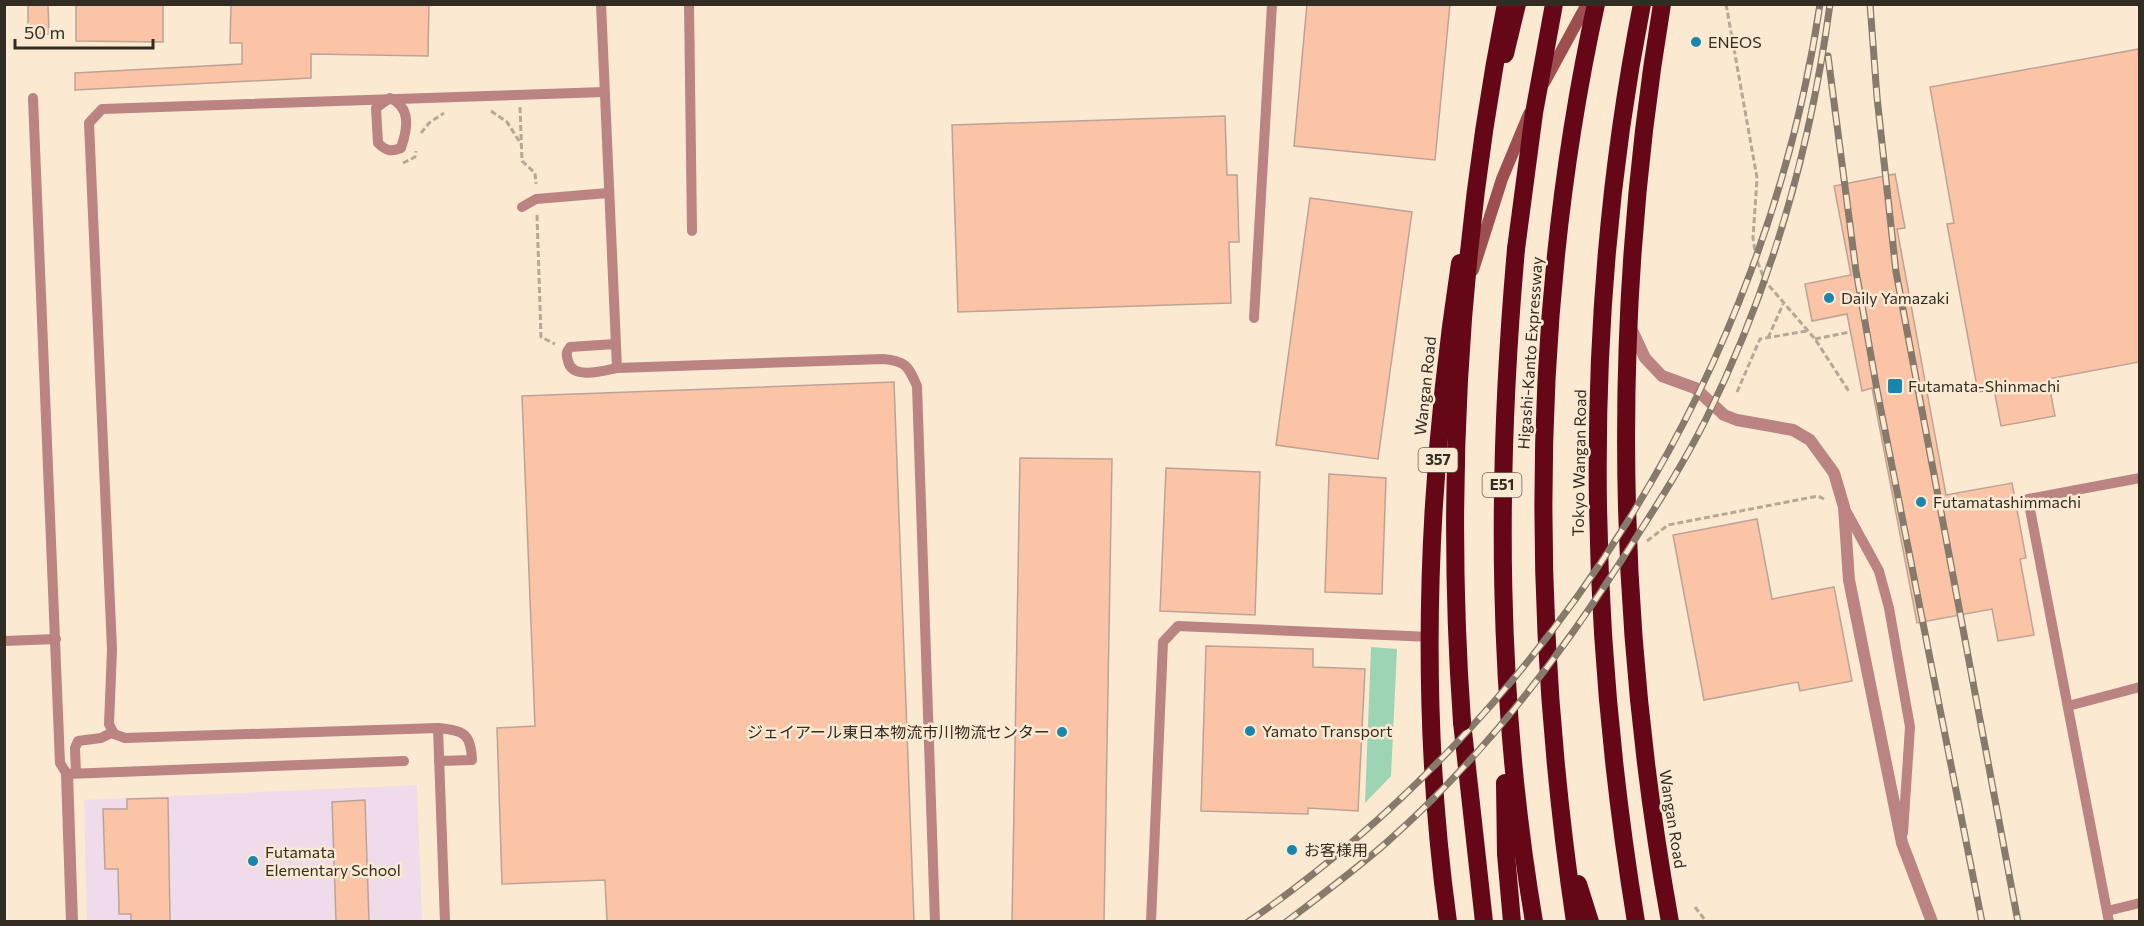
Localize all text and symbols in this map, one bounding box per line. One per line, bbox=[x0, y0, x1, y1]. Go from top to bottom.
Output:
scale bar bbox=[15, 12, 153, 50]
text: 50 m bbox=[24, 21, 65, 43]
place label: ENEOS bbox=[1708, 32, 1762, 51]
marker: ENEOS bbox=[1689, 35, 1703, 49]
street label: Higashi-Kanto Expressway bbox=[1513, 256, 1546, 450]
place label: Daily Yamazaki bbox=[1841, 288, 1949, 307]
marker: Daily Yamazaki bbox=[1822, 291, 1836, 305]
street label: Wangan Road bbox=[1410, 335, 1439, 436]
place label: Futamata-Shinmachi bbox=[1908, 376, 2060, 395]
marker: Futamata-Shinmachi bbox=[1886, 377, 1904, 395]
street label: Tokyo Wangan Road bbox=[1568, 389, 1589, 537]
road number: 357 bbox=[1418, 448, 1458, 472]
road number: E51 bbox=[1482, 473, 1522, 497]
place label: Futamatashimmachi bbox=[1933, 492, 2081, 511]
marker: Futamatashimmachi bbox=[1914, 495, 1928, 509]
place label: Yamato Transport bbox=[1262, 721, 1393, 740]
place label: ジェイアール東日本物流市川物流センター bbox=[747, 722, 1050, 741]
marker: Yamato Transport bbox=[1243, 724, 1257, 738]
marker: ジェイアール東日本物流市川物流センター bbox=[1055, 725, 1069, 739]
street label: Wangan Road bbox=[1656, 768, 1691, 870]
place label: お客様用 bbox=[1304, 840, 1368, 859]
place label: Futamata Elementary School bbox=[265, 842, 401, 879]
marker: お客様用 bbox=[1285, 843, 1299, 857]
marker: Futamata Elementary School bbox=[246, 854, 260, 868]

